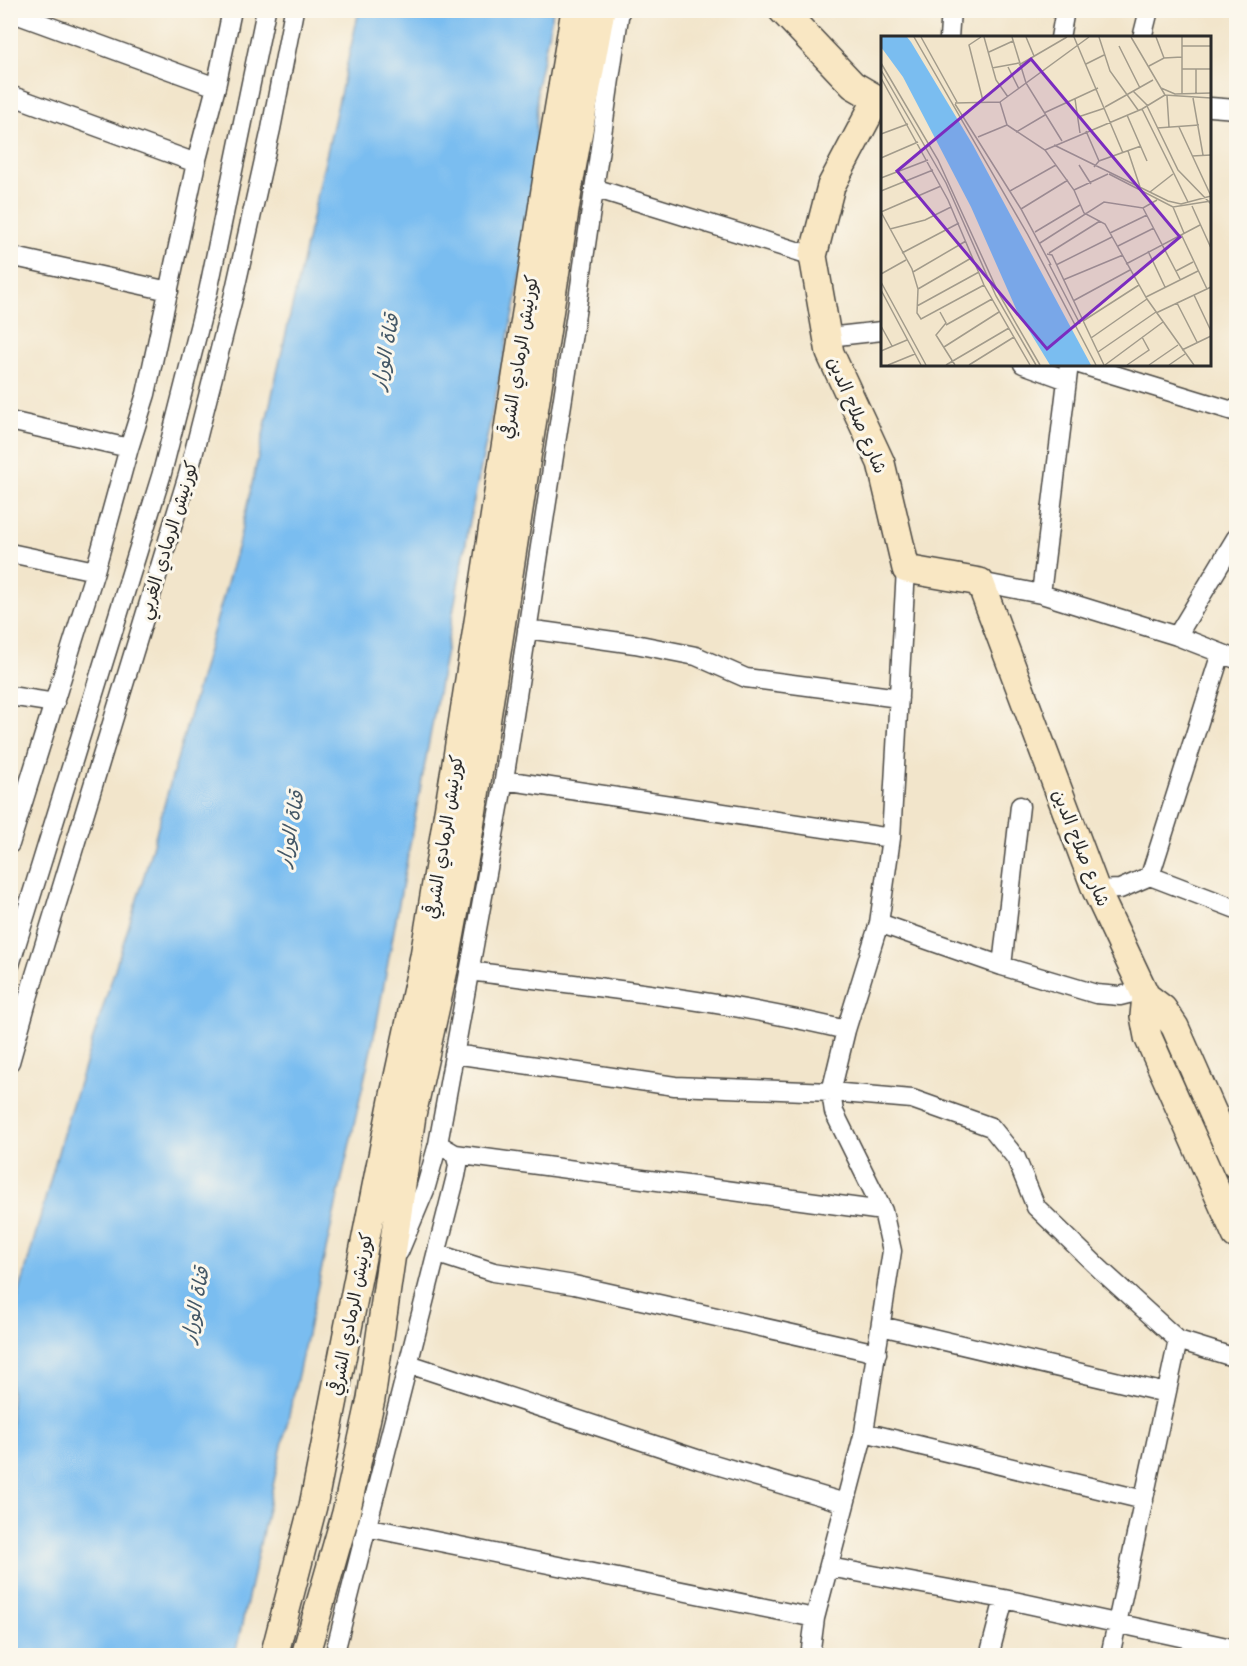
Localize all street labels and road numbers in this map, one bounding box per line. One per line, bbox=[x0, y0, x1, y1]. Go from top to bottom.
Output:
street label: كورنيش الرمادي الشرقي bbox=[491, 273, 545, 441]
street label: شارع صلاح الدين bbox=[822, 352, 895, 477]
street label: كورنيش الرمادي الغربي bbox=[130, 457, 207, 623]
street label: كورنيش الرمادي الشرقي bbox=[416, 753, 470, 921]
street label: شارع صلاح الدين bbox=[1047, 785, 1118, 910]
street label: كورنيش الرمادي الشرقي bbox=[320, 1230, 380, 1398]

